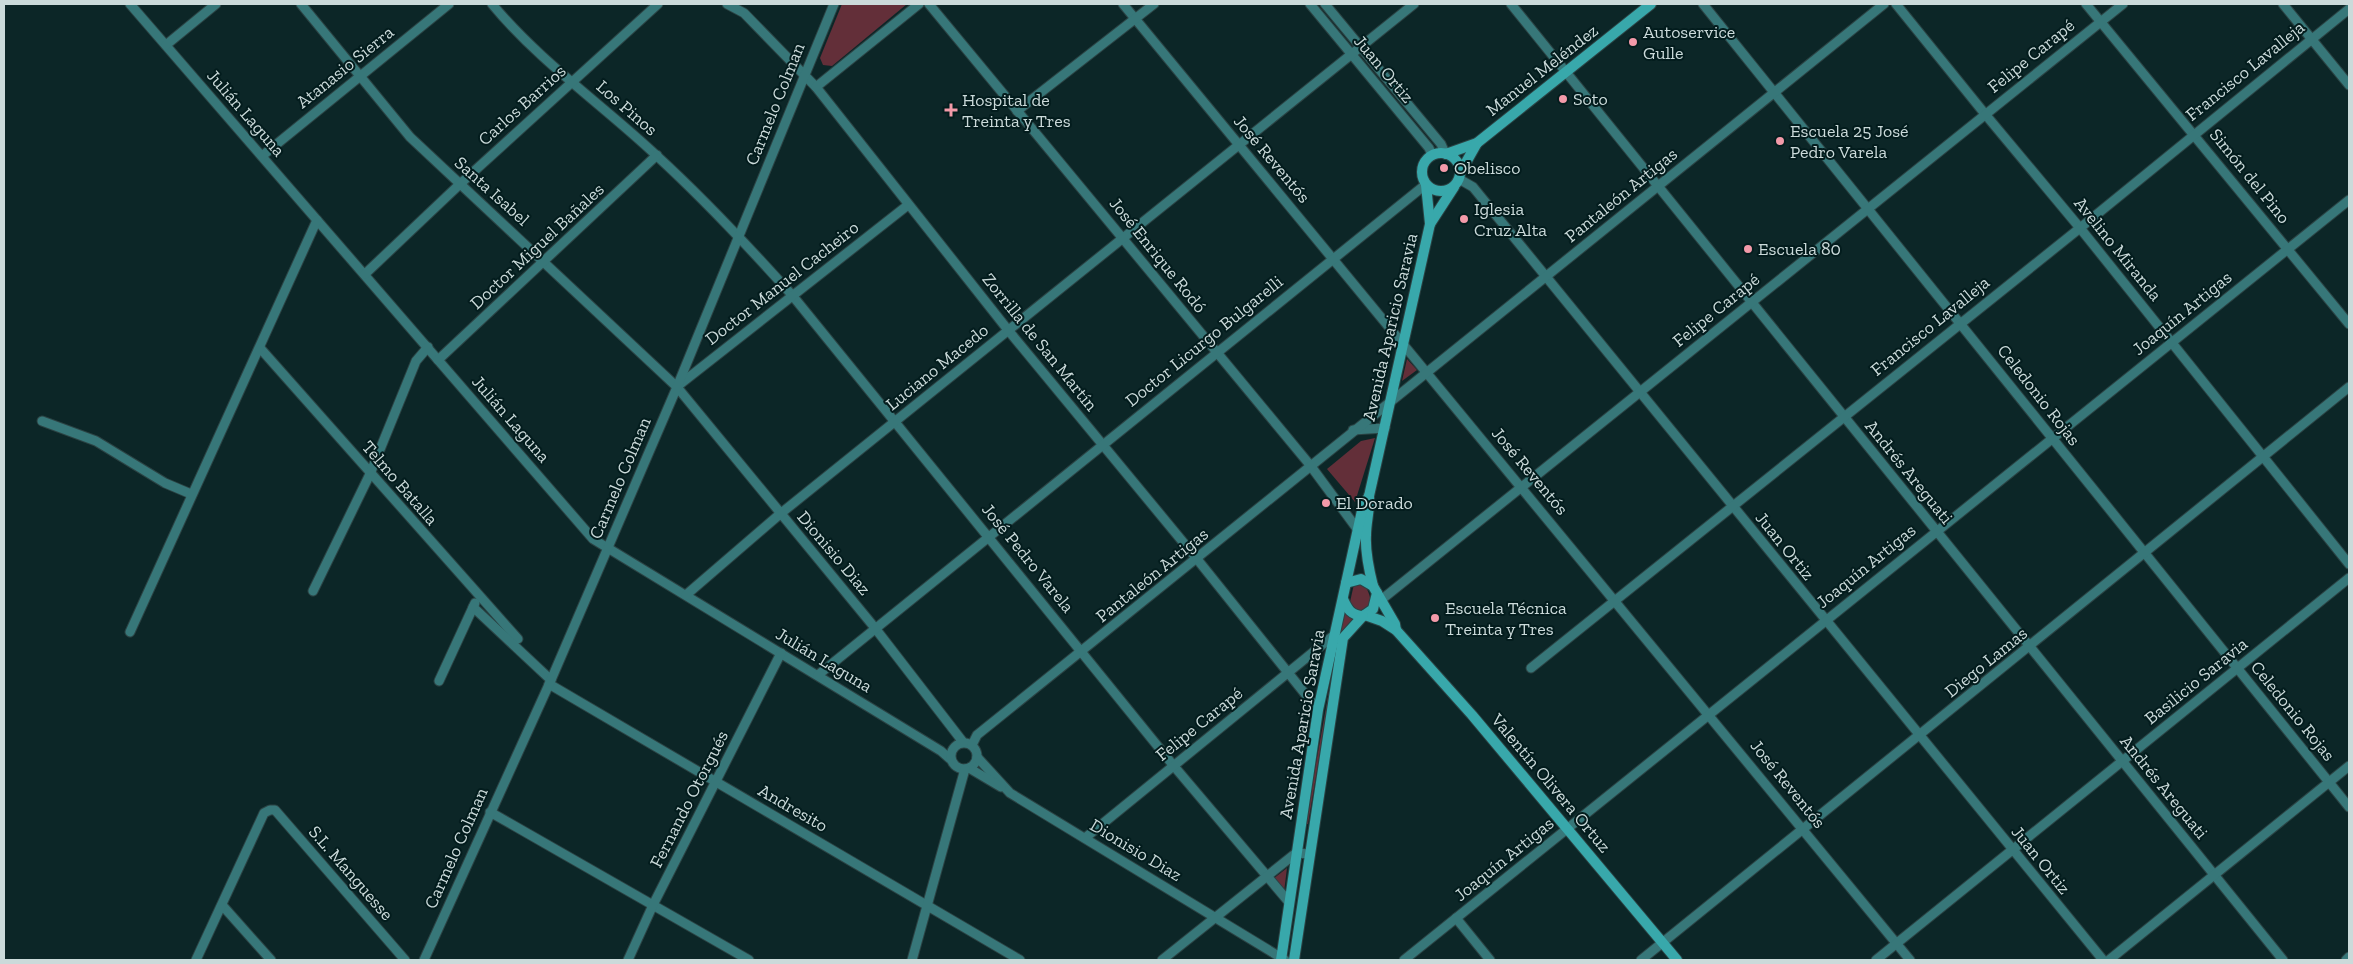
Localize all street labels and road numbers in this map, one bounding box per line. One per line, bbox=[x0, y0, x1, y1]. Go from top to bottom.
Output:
street label: Felipe Carapé bbox=[1983, 14, 2079, 98]
street label: Francisco Lavalleja bbox=[2181, 16, 2309, 126]
street label: Manuel Meléndez bbox=[1482, 19, 1602, 121]
street label: Atanasio Sierra bbox=[292, 21, 398, 113]
street label: Juan Ortiz bbox=[1349, 31, 1419, 107]
street label: Carmelo Colman bbox=[740, 39, 810, 168]
street label: Carlos Barrios bbox=[474, 60, 571, 150]
street label: Julián Laguna bbox=[202, 65, 290, 161]
street label: Los Pinos bbox=[592, 75, 662, 141]
street label: José Reventós bbox=[1229, 111, 1315, 207]
street label: Simón del Pino bbox=[2205, 124, 2295, 228]
street label: Pantaleón Artigas bbox=[1560, 143, 1682, 247]
street label: Santa Isabel bbox=[450, 152, 534, 230]
street label: Doctor Miguel Bañales bbox=[465, 178, 609, 314]
street label: Avelino Miranda bbox=[2069, 192, 2167, 306]
street label: José Enrique Rodó bbox=[1105, 193, 1211, 317]
street label: Doctor Manuel Cacheiro bbox=[701, 216, 863, 350]
street label: Avenida Aparicio Saravia bbox=[1358, 231, 1422, 423]
street label: Joaquín Artigas bbox=[2128, 266, 2236, 360]
street label: Felipe Carapé bbox=[1668, 268, 1764, 352]
street label: Zorrilla de San Martín bbox=[978, 269, 1103, 416]
street label: Doctor Licurgo Bulgarelli bbox=[1121, 271, 1287, 411]
street label: Francisco Lavalleja bbox=[1866, 271, 1994, 381]
street label: Luciano Macedo bbox=[881, 319, 993, 415]
street label: Celedonio Rojas bbox=[1993, 340, 2085, 450]
street label: Julián Laguna bbox=[467, 371, 555, 467]
street label: Carmelo Colman bbox=[584, 413, 656, 542]
street label: Andrés Areguati bbox=[1860, 416, 1958, 528]
street label: José Reventós bbox=[1487, 423, 1573, 519]
street label: Telmo Batalla bbox=[357, 436, 443, 530]
street label: José Pedro Varela bbox=[977, 499, 1079, 617]
street label: Dionisio Diaz bbox=[792, 506, 876, 600]
street label: Juan Ortiz bbox=[1751, 507, 1819, 585]
street label: Joaquín Artigas bbox=[1812, 519, 1920, 613]
street label: Pantaleón Artigas bbox=[1091, 523, 1213, 627]
street label: Diego Lamas bbox=[1940, 622, 2032, 702]
street label: Julián Laguna bbox=[772, 623, 876, 697]
street label: Avenida Aparicio Saravia bbox=[1274, 627, 1330, 821]
street label: Basilicio Saravia bbox=[2140, 633, 2252, 729]
street label: Celedonio Rojas bbox=[2246, 657, 2340, 766]
street label: Felipe Carapé bbox=[1151, 682, 1247, 766]
street label: Valentín Olivera Ortuz bbox=[1486, 708, 1616, 857]
street label: Fernando Otorgués bbox=[645, 727, 733, 871]
street label: Andrés Areguati bbox=[2115, 731, 2213, 843]
street label: José Reventós bbox=[1746, 735, 1831, 833]
street label: Andresito bbox=[754, 779, 832, 837]
street label: Carmelo Colman bbox=[419, 783, 493, 912]
street label: Joaquín Artigas bbox=[1450, 812, 1558, 906]
street label: Dionisio Diaz bbox=[1086, 814, 1186, 886]
street label: S.L. Manguesse bbox=[304, 821, 398, 925]
street label: Juan Ortiz bbox=[2007, 821, 2075, 899]

